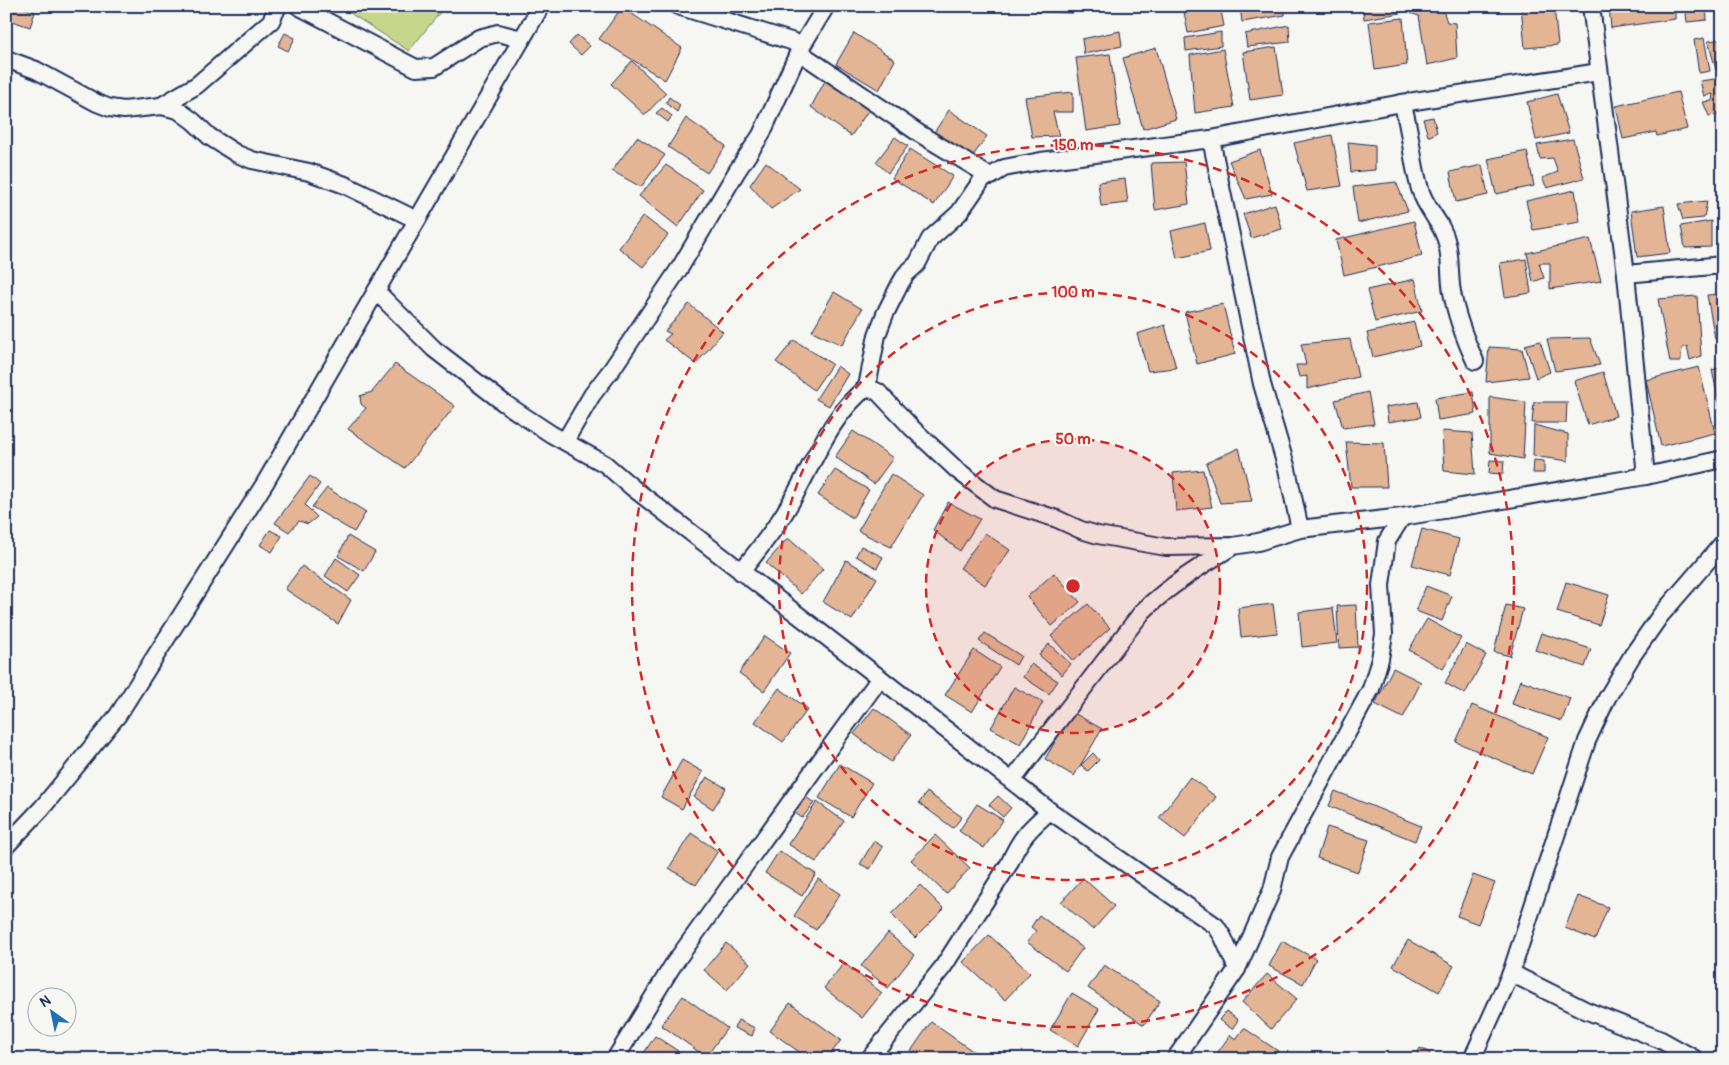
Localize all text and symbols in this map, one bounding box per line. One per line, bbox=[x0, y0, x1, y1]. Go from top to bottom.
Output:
text: 150 m bbox=[1053, 136, 1093, 155]
text: 100 m bbox=[1052, 283, 1094, 302]
text: 50 m bbox=[1056, 430, 1090, 449]
centre of rings bbox=[1064, 577, 1082, 595]
north arrow bbox=[28, 988, 78, 1038]
text: N bbox=[37, 992, 54, 1011]

